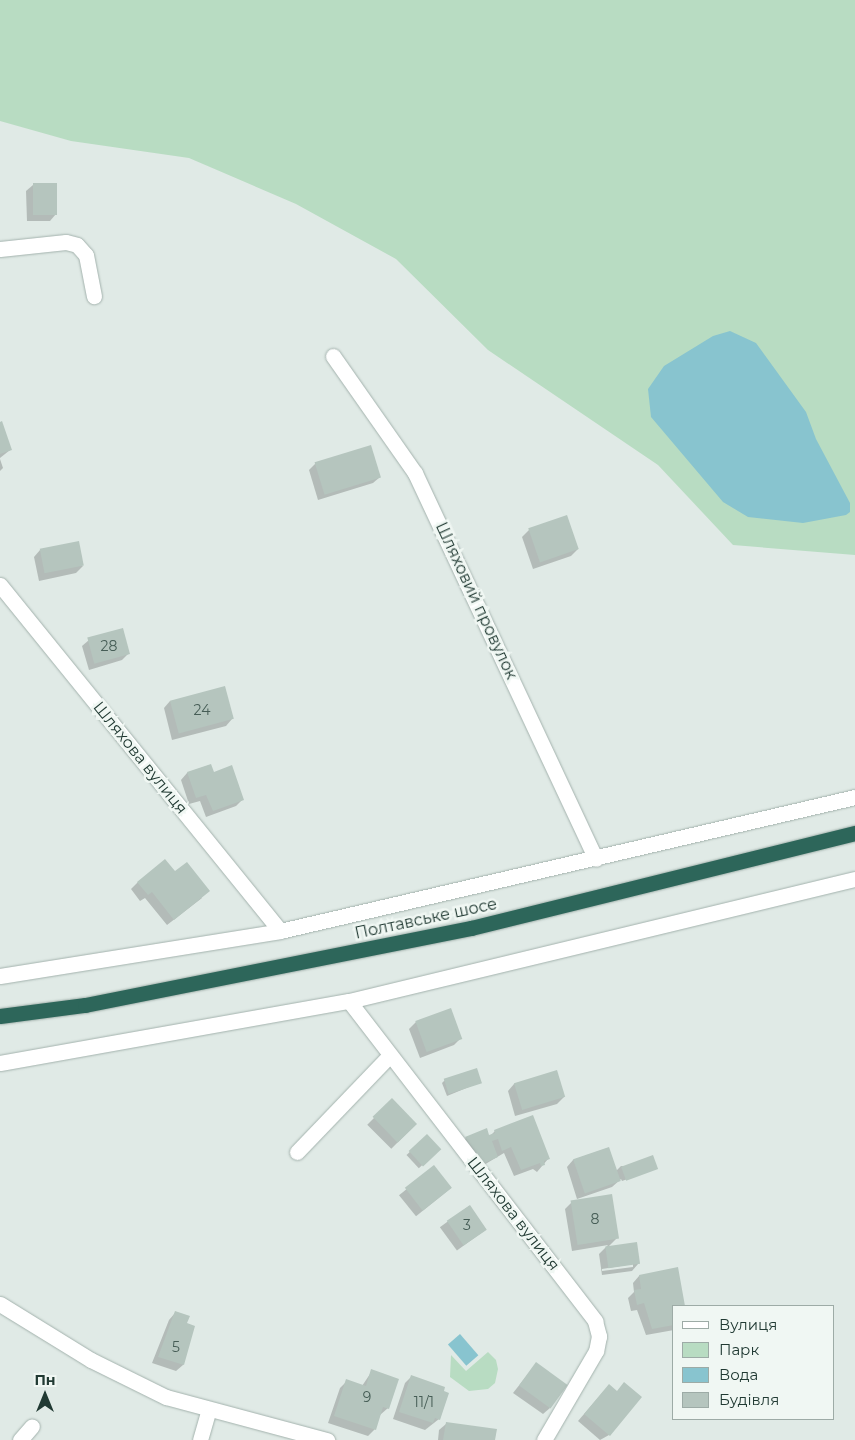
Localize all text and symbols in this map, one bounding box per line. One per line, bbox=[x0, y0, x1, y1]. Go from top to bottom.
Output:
street label: Шляховий провулок bbox=[431, 519, 521, 683]
house number: 28 bbox=[101, 638, 117, 654]
street label: Шляхова вулиця bbox=[89, 698, 191, 818]
house number: 24 bbox=[194, 702, 210, 718]
street label: Полтавське шосе bbox=[353, 895, 499, 943]
street label: Шляхова вулиця bbox=[463, 1153, 563, 1275]
house number: 8 bbox=[591, 1211, 599, 1227]
house number: 3 bbox=[463, 1217, 471, 1233]
legend bbox=[672, 1305, 835, 1420]
text: Вулиця bbox=[719, 1315, 777, 1334]
house number: 5 bbox=[172, 1339, 180, 1355]
text: Парк bbox=[719, 1340, 759, 1359]
text: Вода bbox=[719, 1365, 758, 1384]
north arrow bbox=[20, 1370, 70, 1420]
text: Пн bbox=[34, 1371, 56, 1389]
house number: 9 bbox=[363, 1389, 371, 1405]
text: Будівля bbox=[719, 1390, 779, 1409]
house number: 11/1 bbox=[414, 1394, 434, 1410]

